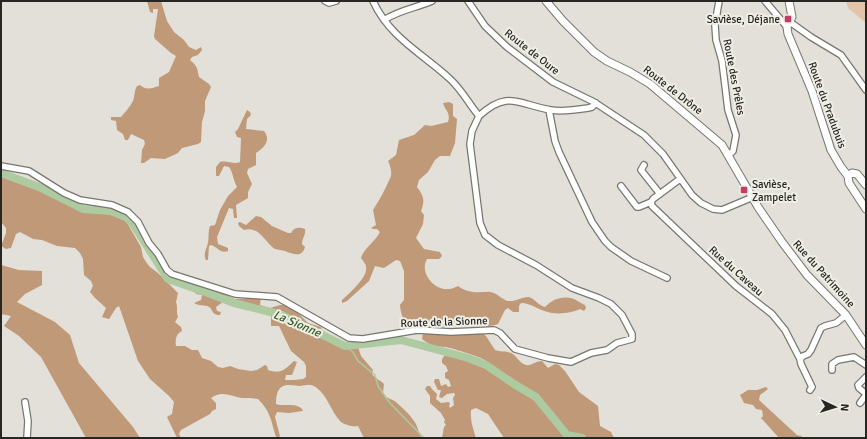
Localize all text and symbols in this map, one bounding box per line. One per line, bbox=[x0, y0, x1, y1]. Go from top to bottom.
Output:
place label: Savièse, Déjane bbox=[707, 13, 780, 26]
marker: Savièse, Déjane bbox=[783, 14, 793, 24]
street label: Route de Oure bbox=[502, 26, 562, 78]
street label: Route des Prêles bbox=[720, 38, 748, 116]
street label: Route du Pradubuis bbox=[805, 60, 849, 150]
street label: Route de Drône bbox=[641, 63, 705, 117]
place label: Savièse, Zampelet bbox=[752, 178, 796, 204]
marker: Savièse, Zampelet bbox=[739, 185, 749, 195]
street label: Rue du Patrimoine bbox=[790, 238, 858, 310]
street label: Rue du Caveau bbox=[706, 243, 766, 299]
water label: La Sionne bbox=[271, 307, 324, 341]
street label: Route de la Sionne bbox=[400, 314, 488, 330]
north arrow bbox=[815, 387, 855, 427]
text: N bbox=[838, 403, 851, 412]

